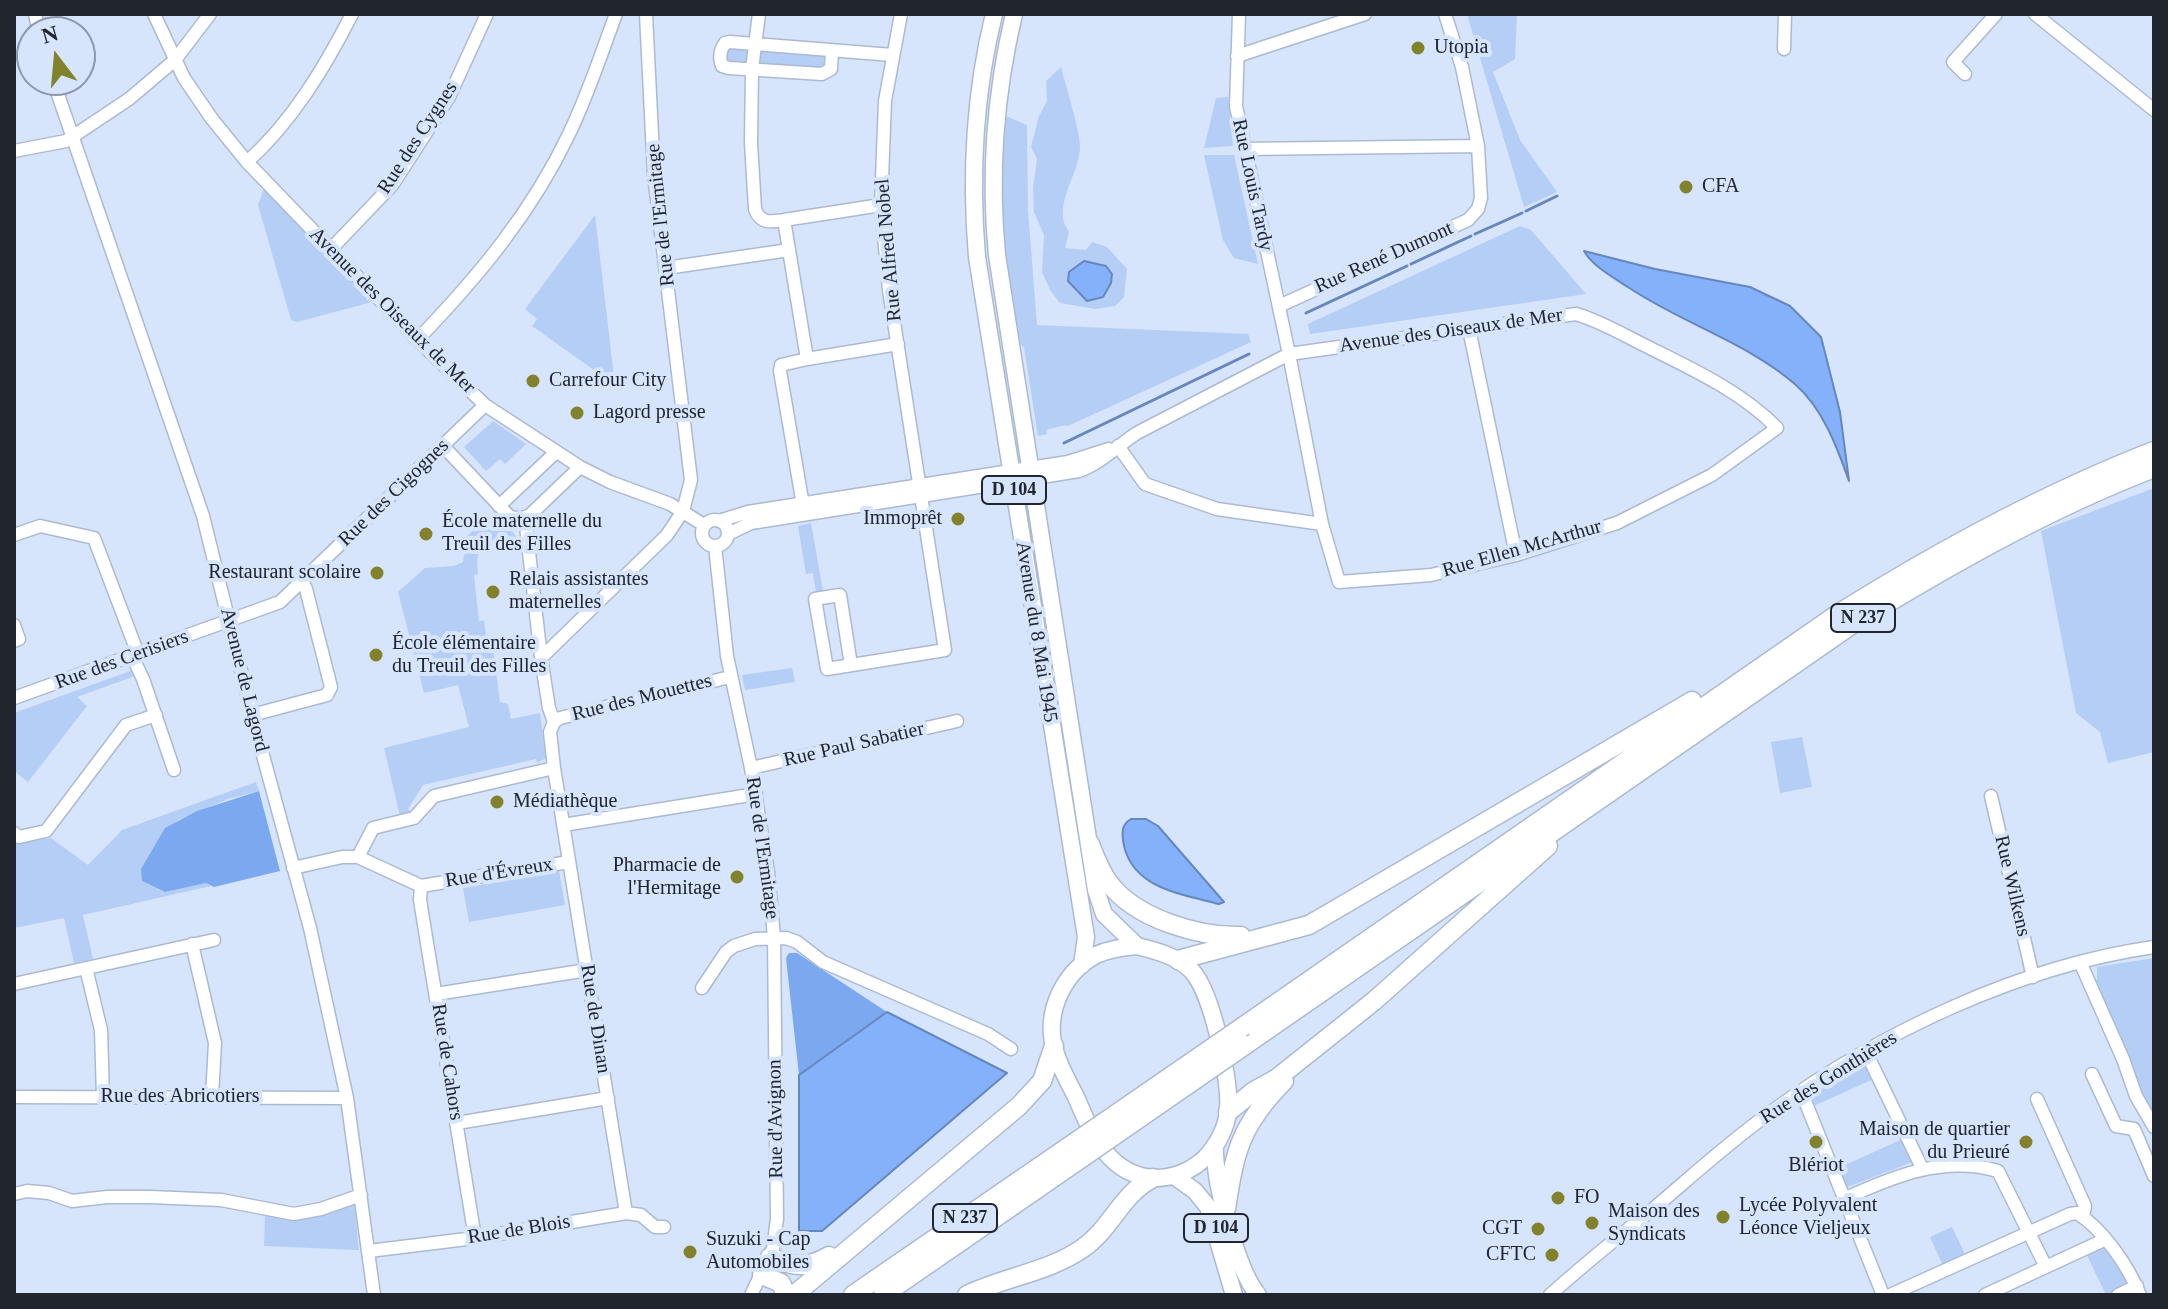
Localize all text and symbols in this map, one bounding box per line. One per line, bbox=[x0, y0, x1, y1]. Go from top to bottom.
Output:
north arrow bbox=[16, 16, 96, 96]
text: N bbox=[39, 20, 61, 49]
place label: Utopia bbox=[1434, 36, 1488, 60]
marker: Utopia bbox=[1409, 39, 1427, 57]
street label: Rue des Cygnes bbox=[373, 77, 463, 199]
street label: Rue Louis Tardy bbox=[1226, 117, 1278, 253]
street label: Rue de l'Ermitage bbox=[642, 142, 680, 288]
place label: CFA bbox=[1702, 175, 1739, 199]
street label: Rue Alfred Nobel bbox=[871, 178, 907, 322]
marker: CFA bbox=[1677, 178, 1695, 196]
street label: Rue René Dumont bbox=[1311, 217, 1457, 299]
street label: Avenue des Oiseaux de Mer bbox=[304, 223, 480, 399]
street label: Avenue des Oiseaux de Mer bbox=[1338, 303, 1564, 359]
place label: Carrefour City bbox=[549, 369, 666, 393]
marker: Carrefour City bbox=[524, 372, 542, 390]
place label: Lagord presse bbox=[593, 401, 706, 425]
marker: Lagord presse bbox=[568, 404, 586, 422]
street label: Rue des Cigognes bbox=[334, 434, 454, 552]
road number: D 104 bbox=[982, 476, 1046, 504]
place label: Immoprêt bbox=[863, 507, 942, 531]
place label: École maternelle du Treuil des Filles bbox=[442, 510, 602, 557]
marker: Immoprêt bbox=[949, 510, 967, 528]
street label: Rue Ellen McArthur bbox=[1440, 515, 1604, 583]
marker: École maternelle du Treuil des Filles bbox=[417, 525, 435, 543]
street label: Avenue du 8 Mai 1945 bbox=[1010, 540, 1062, 724]
place label: Restaurant scolaire bbox=[208, 561, 361, 585]
marker: Restaurant scolaire bbox=[368, 564, 386, 582]
place label: Relais assistantes maternelles bbox=[509, 568, 648, 615]
marker: Relais assistantes maternelles bbox=[484, 583, 502, 601]
road number: N 237 bbox=[1831, 604, 1895, 632]
street label: Avenue de Lagord bbox=[215, 606, 273, 754]
street label: Rue des Cerisiers bbox=[52, 625, 192, 695]
place label: École élémentaire du Treuil des Filles bbox=[392, 632, 546, 679]
marker: École élémentaire du Treuil des Filles bbox=[367, 646, 385, 664]
street label: Rue des Mouettes bbox=[570, 669, 714, 727]
street label: Rue Paul Sabatier bbox=[781, 717, 927, 773]
street label: Rue de l'Ermitage bbox=[740, 775, 784, 921]
place label: Médiathèque bbox=[513, 790, 617, 814]
marker: Médiathèque bbox=[488, 793, 506, 811]
street label: Rue Wilkens bbox=[1989, 833, 2035, 939]
street label: Rue d'Évreux bbox=[444, 853, 554, 893]
place label: Pharmacie de l'Hermitage bbox=[613, 854, 721, 901]
marker: Pharmacie de l'Hermitage bbox=[728, 868, 746, 886]
street label: Rue de Dinan bbox=[575, 963, 615, 1075]
street label: Rue de Cahors bbox=[426, 1002, 468, 1122]
street label: Rue des Gonthières bbox=[1756, 1026, 1902, 1130]
street label: Rue d'Avignon bbox=[763, 1059, 789, 1179]
street label: Rue des Abricotiers bbox=[101, 1085, 259, 1109]
place label: Maison de quartier du Prieuré bbox=[1859, 1118, 2010, 1165]
marker: Blériot bbox=[1807, 1133, 1825, 1151]
marker: Maison de quartier du Prieuré bbox=[2017, 1133, 2035, 1151]
place label: Blériot bbox=[1788, 1154, 1844, 1178]
place label: FO bbox=[1574, 1186, 1600, 1210]
marker: FO bbox=[1549, 1189, 1567, 1207]
place label: Lycée Polyvalent Léonce Vieljeux bbox=[1739, 1194, 1877, 1241]
place label: Maison des Syndicats bbox=[1608, 1200, 1700, 1247]
road number: N 237 bbox=[933, 1204, 997, 1232]
marker: Lycée Polyvalent Léonce Vieljeux bbox=[1714, 1208, 1732, 1226]
street label: Rue de Blois bbox=[466, 1210, 572, 1250]
road number: D 104 bbox=[1184, 1214, 1248, 1242]
marker: Maison des Syndicats bbox=[1583, 1214, 1601, 1232]
place label: CGT bbox=[1482, 1217, 1522, 1241]
marker: CGT bbox=[1529, 1220, 1547, 1238]
place label: Suzuki - Cap Automobiles bbox=[706, 1228, 810, 1275]
marker: Suzuki - Cap Automobiles bbox=[681, 1243, 699, 1261]
place label: CFTC bbox=[1486, 1243, 1536, 1267]
marker: CFTC bbox=[1543, 1246, 1561, 1264]

